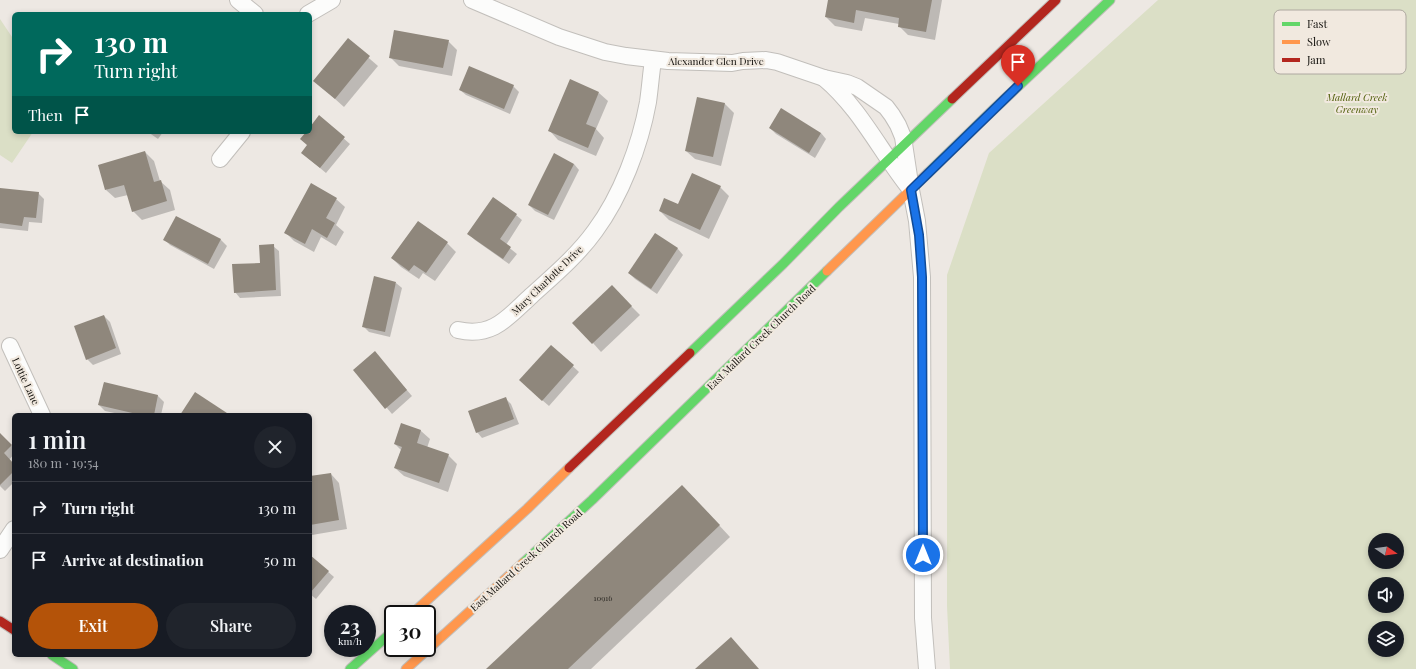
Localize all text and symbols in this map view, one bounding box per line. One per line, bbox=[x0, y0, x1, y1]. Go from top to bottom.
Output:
legend bbox=[1274, 10, 1406, 74]
text: Fast bbox=[1307, 16, 1327, 31]
text: 130 m bbox=[94, 23, 168, 60]
icon: right bbox=[28, 28, 80, 80]
text: Slow bbox=[1307, 34, 1331, 49]
pin bbox=[1001, 45, 1035, 86]
icon: arrive bbox=[1007, 51, 1029, 73]
text: Jam bbox=[1306, 52, 1326, 67]
street label: Alexander Glen Drive bbox=[667, 54, 764, 68]
text: Turn right bbox=[94, 59, 177, 83]
park label: Mallard Creek Greenway bbox=[1326, 90, 1387, 116]
icon: arrive bbox=[71, 104, 93, 126]
text: Then bbox=[28, 105, 63, 125]
street label: Mary Charlotte Drive bbox=[508, 242, 586, 318]
street label: East Mallard Creek Church Road bbox=[704, 281, 819, 393]
street label: Lottie Lane bbox=[9, 355, 43, 407]
text: 1 min bbox=[28, 423, 86, 455]
button: close bbox=[254, 426, 296, 468]
text: 180 m · 19:54 bbox=[28, 454, 99, 471]
icon: right bbox=[28, 497, 50, 519]
text: Turn right bbox=[62, 498, 135, 518]
text: 130 m bbox=[258, 498, 296, 518]
street label: East Mallard Creek Church Road bbox=[467, 506, 585, 614]
north arrow bbox=[1368, 533, 1404, 569]
map controls bbox=[1368, 533, 1404, 657]
position arrow bbox=[902, 534, 944, 576]
icon: arrive bbox=[28, 549, 50, 571]
text: Arrive at destination bbox=[62, 550, 204, 570]
text: 50 m bbox=[264, 550, 296, 570]
button: sound bbox=[1368, 577, 1404, 613]
house number: 10916 bbox=[594, 592, 612, 603]
button: Exit bbox=[28, 603, 158, 649]
button: Share bbox=[166, 603, 296, 649]
speed limit sign: 30 bbox=[384, 605, 436, 657]
text: 23 bbox=[340, 612, 360, 639]
button: layers bbox=[1368, 621, 1404, 657]
text: km/h bbox=[338, 634, 362, 648]

